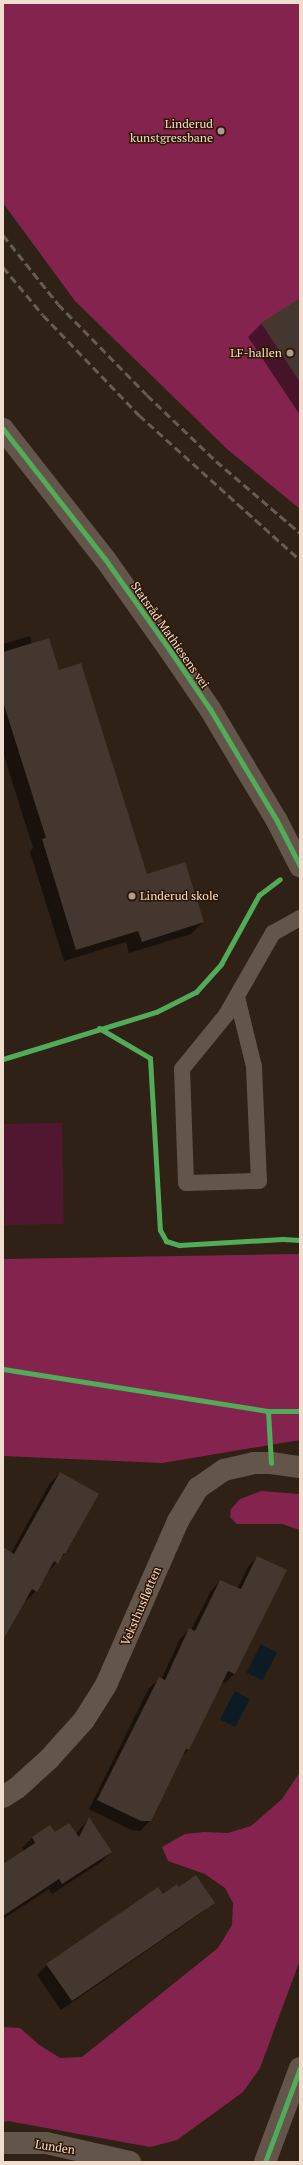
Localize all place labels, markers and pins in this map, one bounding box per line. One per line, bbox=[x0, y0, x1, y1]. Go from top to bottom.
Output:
place label: Linderud kunstgressbane bbox=[130, 117, 213, 145]
marker: Linderud kunstgressbane bbox=[216, 126, 226, 136]
place label: LF-hallen bbox=[230, 346, 282, 360]
marker: LF-hallen bbox=[285, 348, 295, 358]
place label: Linderud skole bbox=[140, 889, 219, 903]
marker: Linderud skole bbox=[127, 891, 137, 901]

